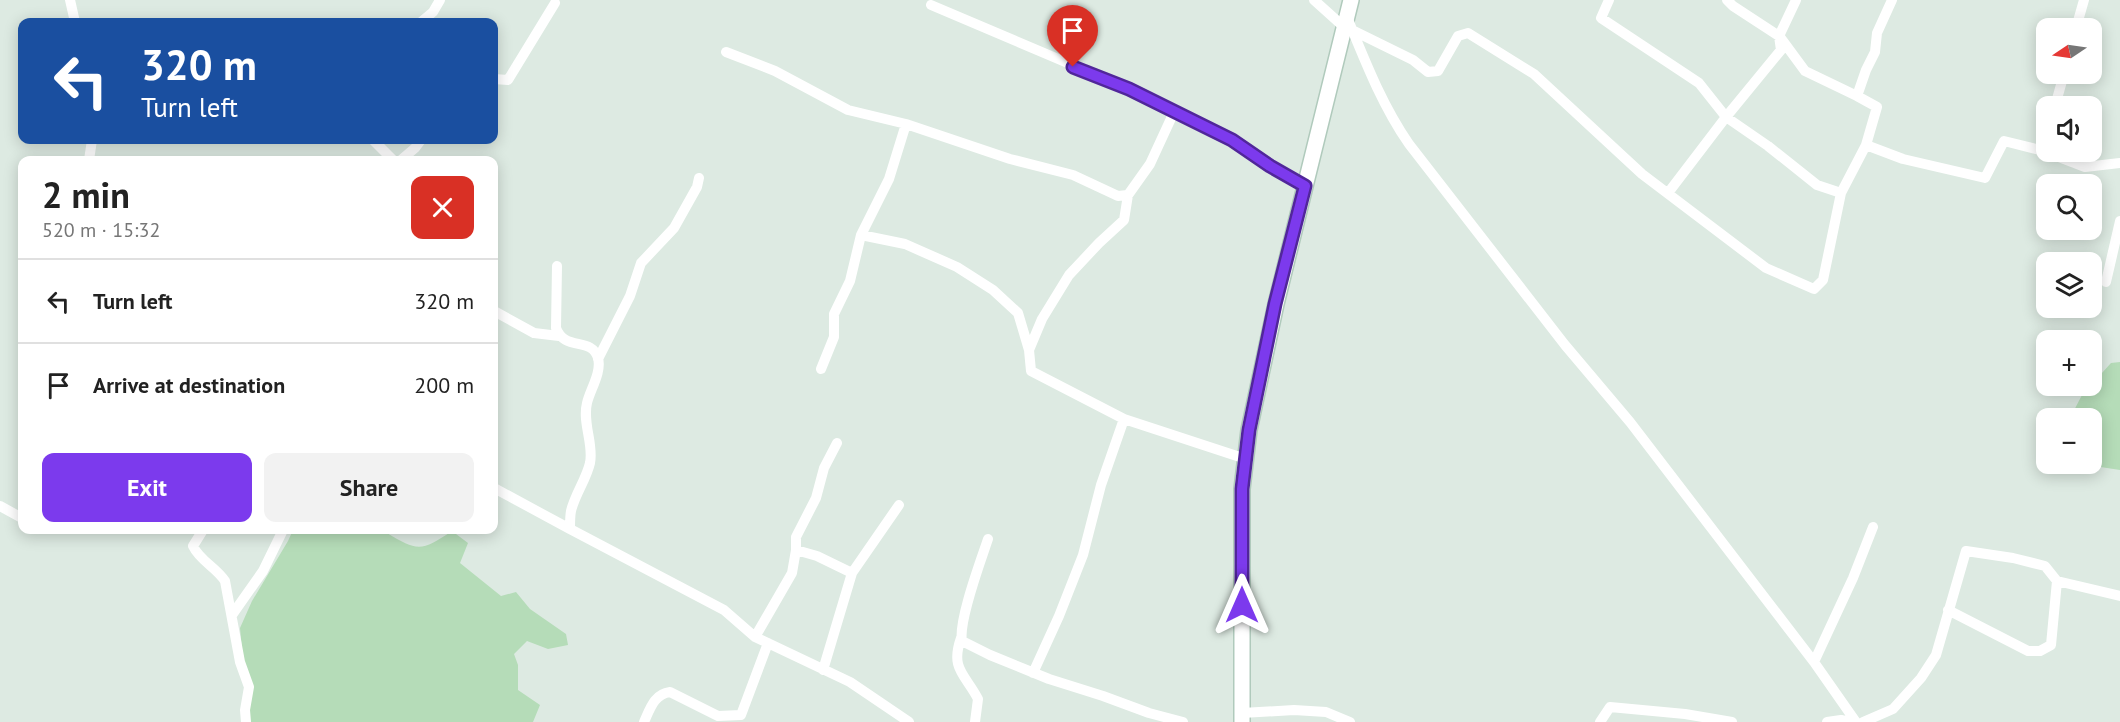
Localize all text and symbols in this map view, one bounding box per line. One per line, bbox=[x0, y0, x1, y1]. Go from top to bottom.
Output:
pin bbox=[1047, 5, 1098, 67]
icon: arrive bbox=[1056, 14, 1089, 47]
north arrow bbox=[2036, 18, 2102, 84]
map controls bbox=[2036, 18, 2102, 474]
text: 320 m bbox=[141, 37, 257, 92]
icon: left bbox=[42, 42, 120, 120]
text: Turn left bbox=[141, 90, 238, 124]
button: sound bbox=[2036, 96, 2102, 162]
text: 2 min bbox=[42, 171, 130, 218]
button: search bbox=[2036, 174, 2102, 240]
button: close bbox=[411, 176, 474, 239]
text: 520 m · 15:32 bbox=[42, 217, 160, 243]
button: layers bbox=[2036, 252, 2102, 318]
icon: left bbox=[42, 285, 75, 318]
text: Turn left bbox=[93, 287, 173, 315]
text: 320 m bbox=[414, 287, 474, 315]
button: + bbox=[2036, 330, 2102, 396]
icon: arrive bbox=[42, 369, 75, 402]
text: Arrive at destination bbox=[93, 371, 285, 399]
text: 200 m bbox=[414, 371, 474, 399]
button: − bbox=[2036, 408, 2102, 474]
button: Exit bbox=[42, 453, 252, 522]
button: Share bbox=[264, 453, 474, 522]
position arrow bbox=[1210, 573, 1274, 637]

